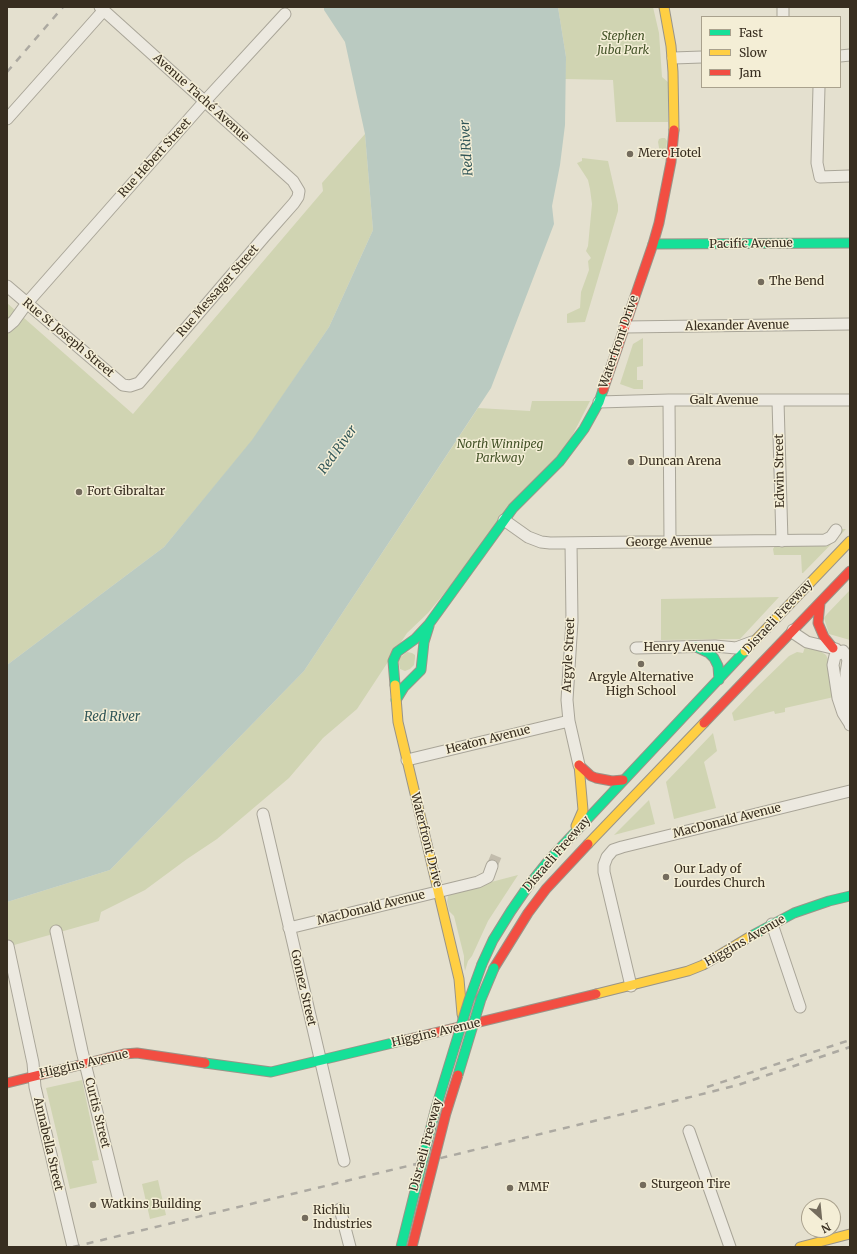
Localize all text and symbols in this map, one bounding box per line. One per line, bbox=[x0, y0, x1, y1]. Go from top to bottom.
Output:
legend bbox=[701, 16, 841, 88]
text: Fast bbox=[739, 25, 763, 40]
park label: Stephen Juba Park bbox=[597, 30, 649, 58]
text: Slow bbox=[739, 45, 767, 60]
street label: Avenue Taché Avenue bbox=[150, 51, 252, 145]
text: Jam bbox=[739, 65, 761, 80]
street label: Rue Hebert Street bbox=[116, 115, 194, 201]
water label: Red River bbox=[457, 120, 477, 176]
place label: Mere Hotel bbox=[638, 147, 701, 161]
marker: Mere Hotel bbox=[625, 149, 635, 159]
street label: Pacific Avenue bbox=[709, 236, 793, 252]
street label: Rue Messager Street bbox=[174, 242, 262, 340]
place label: The Bend bbox=[769, 275, 824, 289]
marker: The Bend bbox=[756, 277, 766, 287]
street label: Waterfront Drive bbox=[596, 294, 642, 390]
street label: Rue St Joseph Street bbox=[19, 296, 117, 380]
street label: Alexander Avenue bbox=[685, 318, 789, 334]
street label: Galt Avenue bbox=[690, 394, 758, 408]
water label: Red River bbox=[315, 423, 361, 477]
street label: Edwin Street bbox=[772, 434, 788, 508]
park label: North Winnipeg Parkway bbox=[457, 438, 543, 466]
place label: Duncan Arena bbox=[639, 455, 721, 469]
marker: Duncan Arena bbox=[626, 457, 636, 467]
place label: Fort Gibraltar bbox=[87, 485, 165, 499]
marker: Fort Gibraltar bbox=[74, 487, 84, 497]
street label: George Avenue bbox=[626, 534, 712, 550]
street label: Disraeli Freeway bbox=[740, 577, 816, 657]
street label: Argyle Street bbox=[560, 617, 578, 693]
street label: Henry Avenue bbox=[643, 641, 725, 655]
marker: Argyle Alternative High School bbox=[636, 659, 646, 669]
place label: Argyle Alternative High School bbox=[589, 671, 693, 699]
water label: Red River bbox=[84, 709, 140, 725]
street label: Heaton Avenue bbox=[444, 723, 532, 757]
street label: Waterfront Drive bbox=[407, 791, 445, 889]
street label: MacDonald Avenue bbox=[672, 801, 782, 841]
street label: Disraeli Freeway bbox=[520, 813, 594, 895]
place label: Our Lady of Lourdes Church bbox=[674, 863, 765, 891]
marker: Our Lady of Lourdes Church bbox=[661, 872, 671, 882]
street label: MacDonald Avenue bbox=[316, 888, 426, 928]
street label: Higgins Avenue bbox=[702, 912, 788, 970]
street label: Gomez Street bbox=[287, 948, 319, 1028]
street label: Higgins Avenue bbox=[390, 1016, 482, 1050]
street label: Higgins Avenue bbox=[38, 1047, 130, 1081]
street label: Curtis Street bbox=[81, 1076, 113, 1150]
street label: Annabella Street bbox=[30, 1096, 66, 1192]
street label: Disraeli Freeway bbox=[407, 1097, 445, 1193]
place label: Sturgeon Tire bbox=[651, 1178, 730, 1192]
marker: Sturgeon Tire bbox=[638, 1180, 648, 1190]
place label: MMF bbox=[518, 1181, 549, 1195]
marker: MMF bbox=[505, 1183, 515, 1193]
place label: Watkins Building bbox=[101, 1198, 201, 1212]
north arrow bbox=[801, 1198, 841, 1238]
marker: Watkins Building bbox=[88, 1200, 98, 1210]
place label: Richlu Industries bbox=[313, 1204, 372, 1232]
marker: Richlu Industries bbox=[300, 1213, 310, 1223]
text: N bbox=[819, 1220, 833, 1236]

